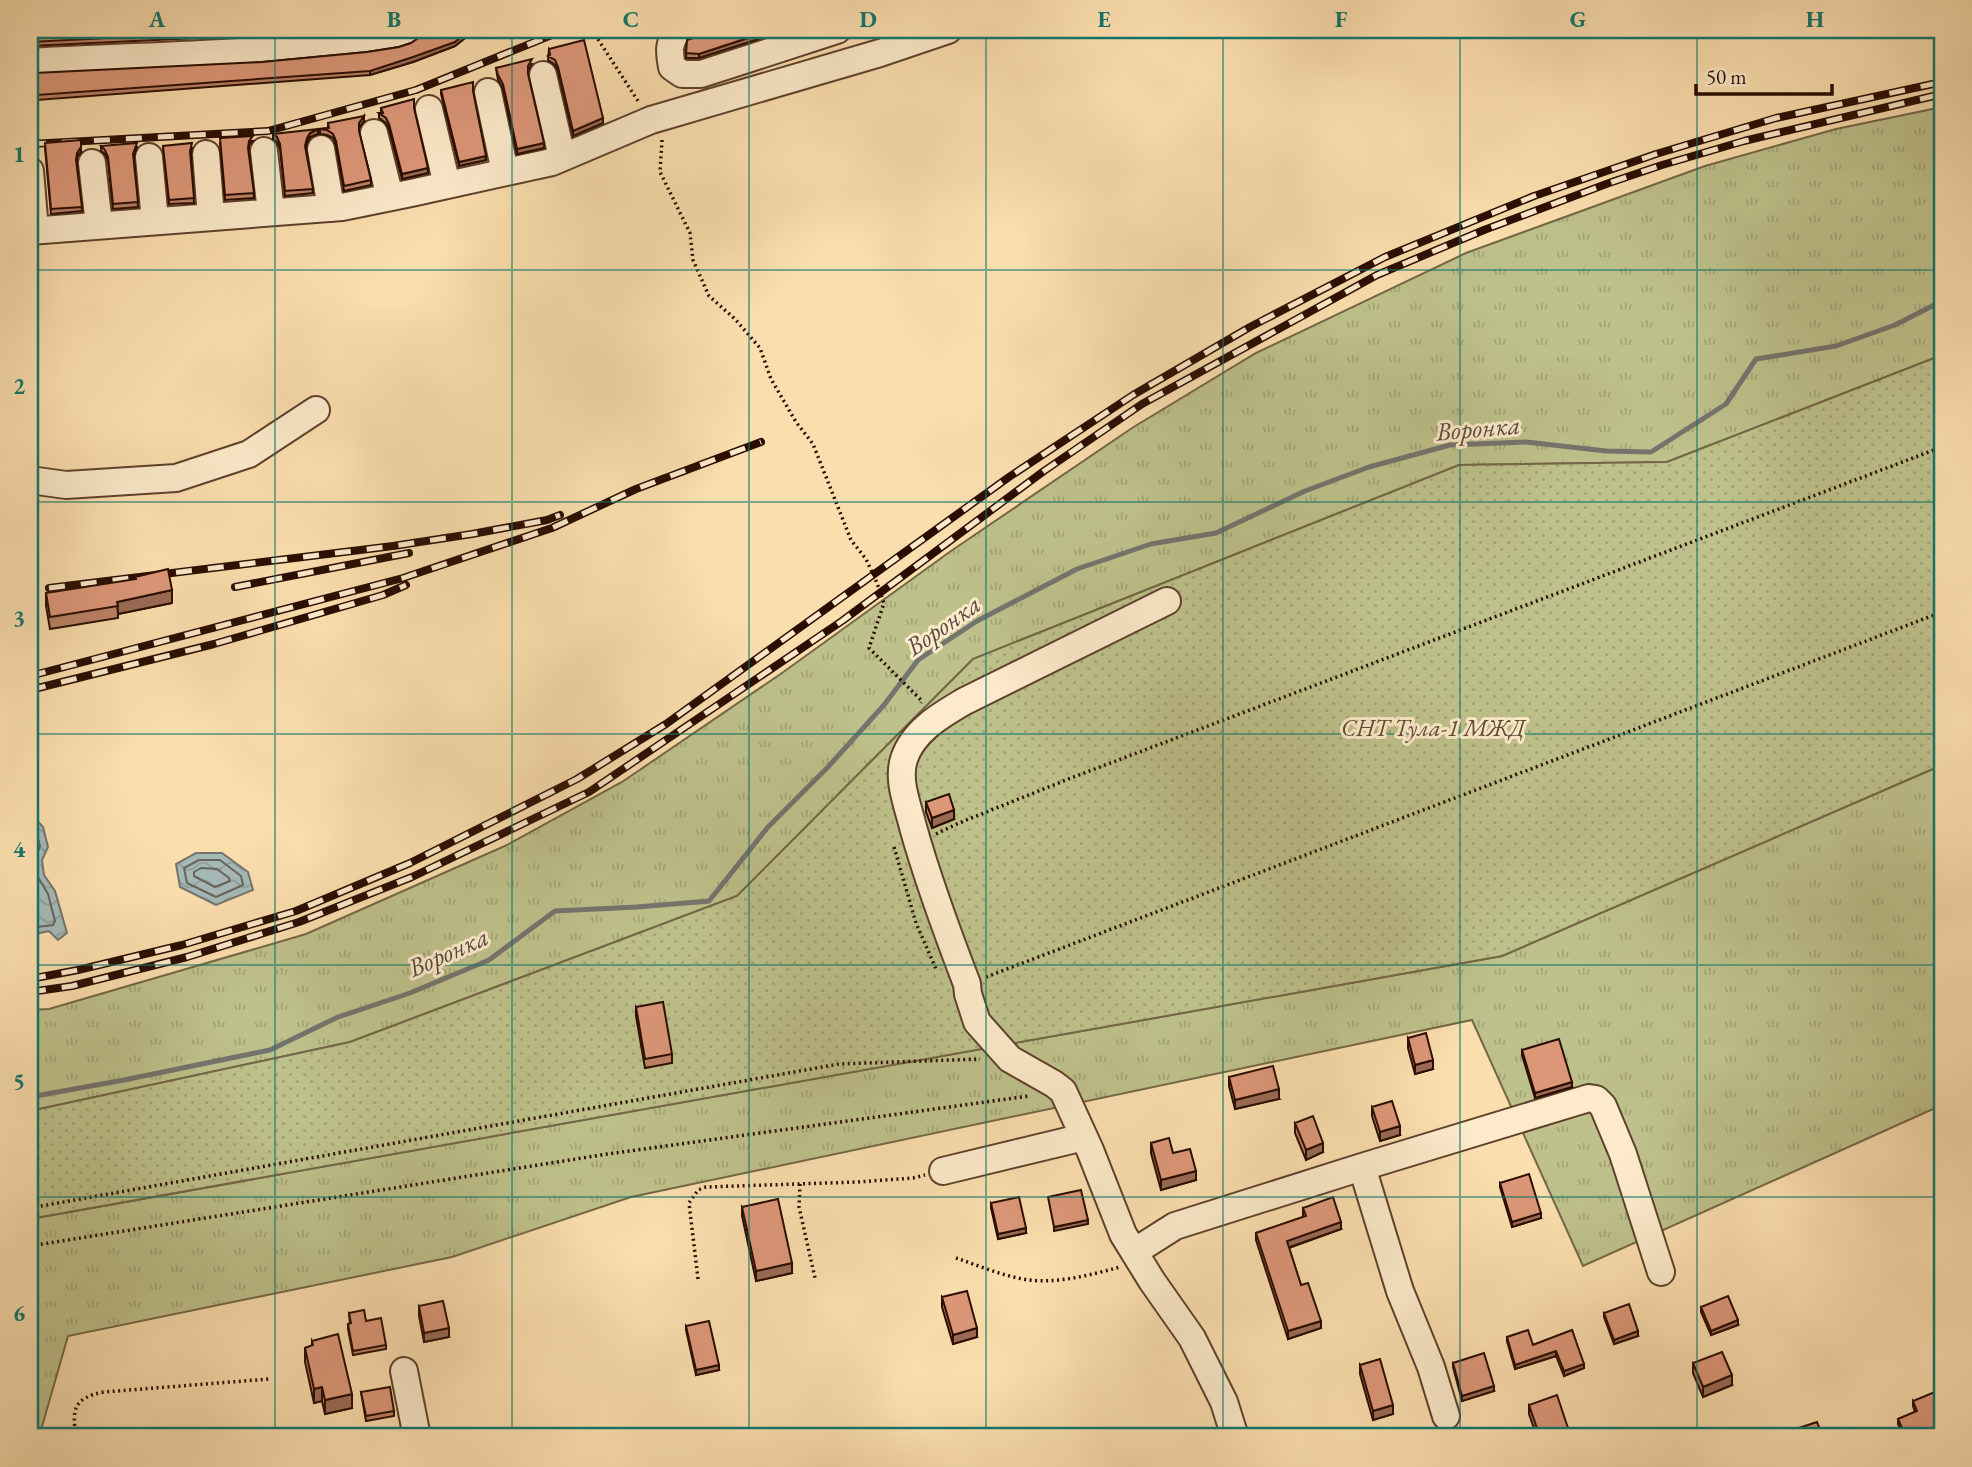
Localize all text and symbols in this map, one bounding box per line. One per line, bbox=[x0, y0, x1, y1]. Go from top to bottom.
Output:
text: A bbox=[148, 4, 166, 34]
text: B bbox=[387, 4, 401, 34]
text: C bbox=[623, 4, 639, 34]
text: D bbox=[859, 4, 877, 34]
text: E bbox=[1097, 4, 1111, 34]
text: F bbox=[1335, 4, 1348, 34]
text: G bbox=[1570, 4, 1586, 34]
text: H bbox=[1806, 4, 1824, 34]
scale bar bbox=[1696, 52, 1832, 96]
text: 50 m bbox=[1706, 63, 1747, 90]
text: 1 bbox=[13, 139, 25, 169]
text: 2 bbox=[13, 371, 25, 401]
water label: Воронка bbox=[1433, 407, 1522, 449]
water label: Воронка bbox=[898, 587, 987, 664]
text: 3 bbox=[13, 603, 25, 633]
park label: СНТ Тула-1 МЖД bbox=[1341, 712, 1527, 743]
text: 4 bbox=[13, 834, 26, 864]
water label: Воронка bbox=[402, 919, 494, 985]
text: 5 bbox=[13, 1066, 25, 1096]
text: 6 bbox=[13, 1298, 25, 1328]

